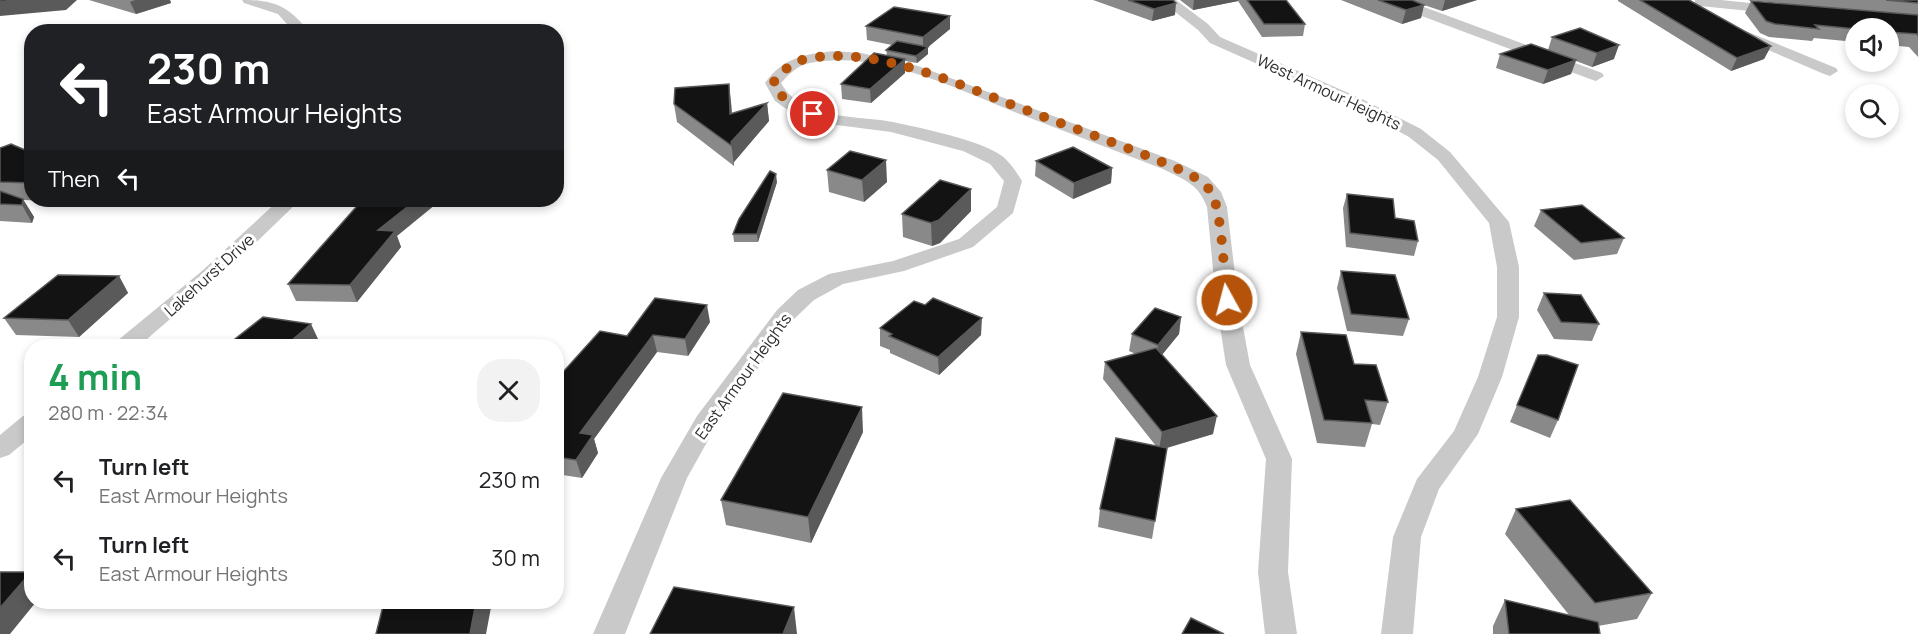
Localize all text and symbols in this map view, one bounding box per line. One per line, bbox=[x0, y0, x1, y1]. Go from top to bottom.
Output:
map controls bbox=[1845, 18, 1899, 138]
button: sound bbox=[1845, 18, 1899, 72]
text: 230 m bbox=[147, 39, 270, 97]
icon: left bbox=[48, 48, 126, 126]
street label: West Armour Heights bbox=[1253, 49, 1405, 135]
button: search bbox=[1845, 84, 1899, 138]
pin bbox=[787, 88, 838, 139]
text: East Armour Heights bbox=[147, 94, 402, 131]
icon: arrive bbox=[796, 97, 829, 130]
icon: left bbox=[112, 162, 145, 195]
text: Then bbox=[48, 164, 100, 194]
street label: Lakehurst Drive bbox=[159, 229, 259, 321]
position arrow bbox=[1195, 268, 1259, 332]
street label: East Armour Heights bbox=[690, 308, 796, 444]
text: 4 min bbox=[48, 352, 142, 401]
button: close bbox=[477, 359, 540, 422]
text: 280 m · 22:34 bbox=[48, 399, 168, 426]
text: Turn left bbox=[99, 452, 189, 482]
icon: left bbox=[48, 464, 81, 497]
text: 230 m bbox=[479, 465, 540, 495]
text: East Armour Heights bbox=[99, 482, 288, 509]
text: Turn left bbox=[99, 530, 189, 560]
icon: left bbox=[48, 542, 81, 575]
text: 30 m bbox=[491, 543, 540, 573]
text: East Armour Heights bbox=[99, 560, 288, 587]

